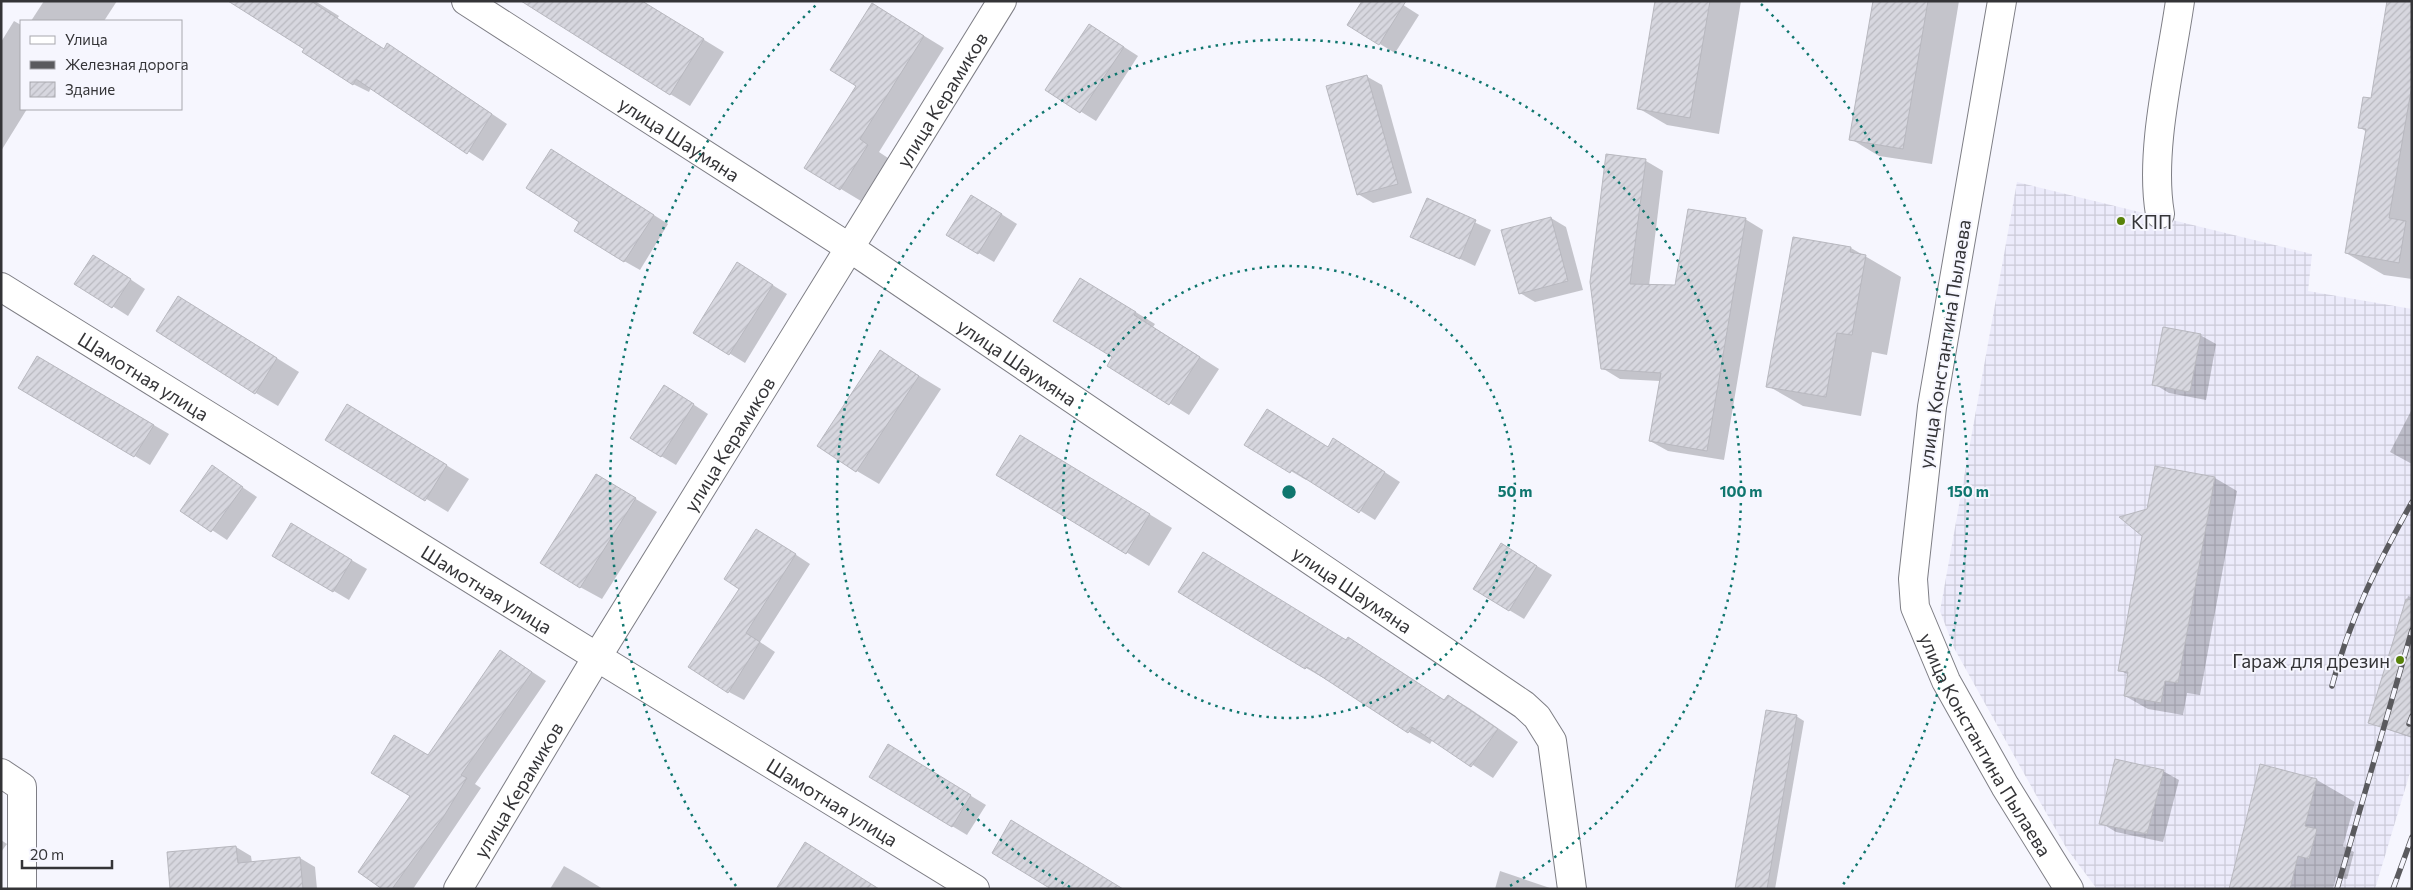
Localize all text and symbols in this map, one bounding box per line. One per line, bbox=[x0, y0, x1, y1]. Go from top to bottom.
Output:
legend bbox=[20, 20, 182, 110]
street label: улица Керамиков bbox=[891, 27, 992, 171]
text: Улица bbox=[65, 30, 107, 48]
text: Железная дорога bbox=[65, 55, 189, 73]
text: Здание bbox=[65, 80, 115, 98]
street label: улица Шаумяна bbox=[615, 91, 744, 186]
place label: КПП bbox=[2131, 210, 2172, 233]
marker: КПП bbox=[2115, 215, 2127, 227]
street label: улица Константина Пылаева bbox=[1913, 218, 1975, 470]
street label: улица Шаумяна bbox=[954, 313, 1082, 410]
street label: Шамотная улица bbox=[74, 326, 213, 425]
street label: улица Керамиков bbox=[678, 372, 779, 516]
text: 50 m bbox=[1498, 482, 1532, 500]
text: 100 m bbox=[1720, 482, 1762, 500]
text: 150 m bbox=[1947, 482, 1989, 500]
centre of rings bbox=[1280, 483, 1298, 501]
street label: Шамотная улица bbox=[417, 539, 557, 638]
street label: улица Шаумяна bbox=[1289, 540, 1417, 637]
street label: улица Константина Пылаева bbox=[1916, 629, 2057, 860]
place label: Гараж для дрезин bbox=[2232, 649, 2390, 672]
marker: Гараж для дрезин bbox=[2394, 654, 2406, 666]
street label: улица Керамиков bbox=[468, 717, 567, 862]
street label: Шамотная улица bbox=[763, 753, 902, 851]
scale bar bbox=[22, 838, 112, 870]
text: 20 m bbox=[30, 845, 64, 863]

